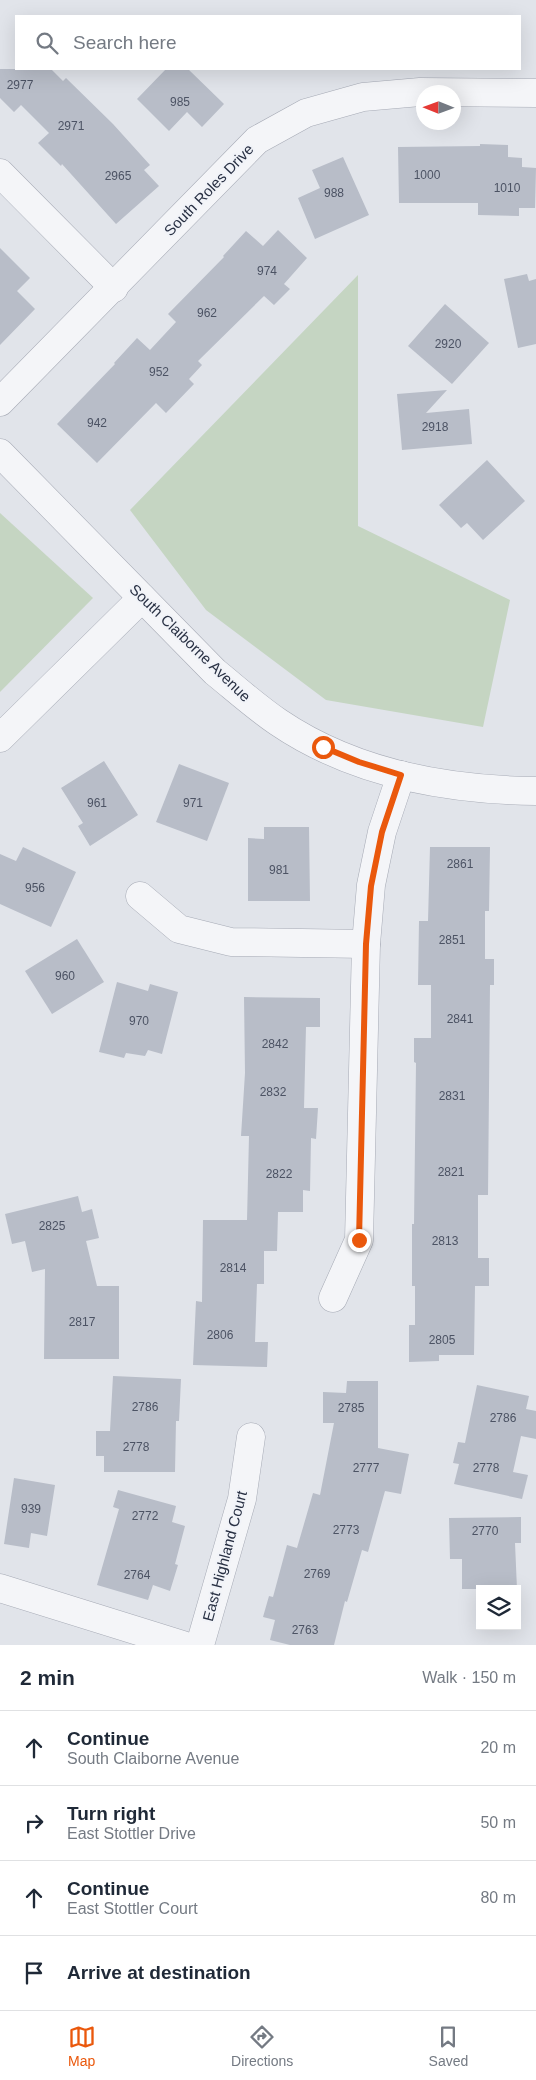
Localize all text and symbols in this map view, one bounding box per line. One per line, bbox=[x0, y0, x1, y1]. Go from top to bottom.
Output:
search box bbox=[15, 15, 521, 70]
icon: search bbox=[33, 29, 61, 57]
text: Search here bbox=[73, 32, 177, 53]
house number: 2977 bbox=[7, 78, 34, 92]
north arrow bbox=[416, 85, 461, 130]
house number: 985 bbox=[170, 95, 190, 109]
house number: 2971 bbox=[58, 119, 85, 133]
street label: South Roles Drive bbox=[161, 140, 257, 239]
house number: 1000 bbox=[414, 168, 441, 182]
house number: 2965 bbox=[105, 169, 132, 183]
house number: 1010 bbox=[494, 181, 521, 195]
house number: 988 bbox=[324, 186, 344, 200]
house number: 974 bbox=[257, 264, 277, 278]
house number: 962 bbox=[197, 306, 217, 320]
house number: 2920 bbox=[435, 337, 462, 351]
house number: 952 bbox=[149, 365, 169, 379]
house number: 942 bbox=[87, 416, 107, 430]
house number: 2918 bbox=[422, 420, 449, 434]
street label: South Claiborne Avenue bbox=[126, 580, 254, 705]
route start bbox=[312, 736, 335, 759]
house number: 961 bbox=[87, 796, 107, 810]
house number: 971 bbox=[183, 796, 203, 810]
house number: 2861 bbox=[447, 857, 474, 871]
house number: 981 bbox=[269, 863, 289, 877]
house number: 956 bbox=[25, 881, 45, 895]
house number: 2851 bbox=[439, 933, 466, 947]
house number: 960 bbox=[55, 969, 75, 983]
house number: 2841 bbox=[447, 1012, 474, 1026]
house number: 970 bbox=[129, 1014, 149, 1028]
house number: 2842 bbox=[262, 1037, 289, 1051]
house number: 2832 bbox=[260, 1085, 287, 1099]
house number: 2831 bbox=[439, 1089, 466, 1103]
house number: 2821 bbox=[438, 1165, 465, 1179]
house number: 2822 bbox=[266, 1167, 293, 1181]
house number: 2825 bbox=[39, 1219, 66, 1233]
route end bbox=[348, 1229, 371, 1252]
house number: 2813 bbox=[432, 1234, 459, 1248]
house number: 2814 bbox=[220, 1261, 247, 1275]
house number: 2817 bbox=[69, 1315, 96, 1329]
house number: 2806 bbox=[207, 1328, 234, 1342]
house number: 2805 bbox=[429, 1333, 456, 1347]
house number: 2786 bbox=[132, 1400, 159, 1414]
house number: 2785 bbox=[338, 1401, 365, 1415]
house number: 2786 bbox=[490, 1411, 517, 1425]
house number: 2778 bbox=[123, 1440, 150, 1454]
house number: 2777 bbox=[353, 1461, 380, 1475]
house number: 2778 bbox=[473, 1461, 500, 1475]
street label: East Highland Court bbox=[199, 1488, 250, 1623]
house number: 939 bbox=[21, 1502, 41, 1516]
house number: 2772 bbox=[132, 1509, 159, 1523]
house number: 2773 bbox=[333, 1523, 360, 1537]
house number: 2770 bbox=[472, 1524, 499, 1538]
house number: 2769 bbox=[304, 1567, 331, 1581]
house number: 2764 bbox=[124, 1568, 151, 1582]
map controls bbox=[476, 1585, 521, 1630]
button: layers bbox=[476, 1585, 521, 1630]
house number: 2763 bbox=[292, 1623, 319, 1637]
text: 2 min bbox=[20, 1666, 75, 1689]
text: Walk · 150 m bbox=[422, 1669, 516, 1686]
text: Continue bbox=[67, 1728, 149, 1749]
icon: ahead bbox=[20, 1734, 48, 1762]
text: 20 m bbox=[480, 1739, 516, 1756]
text: South Claiborne Avenue bbox=[67, 1750, 239, 1767]
text: Turn right bbox=[67, 1803, 155, 1824]
icon: right bbox=[20, 1809, 48, 1837]
text: 50 m bbox=[480, 1814, 516, 1831]
text: East Stottler Drive bbox=[67, 1825, 196, 1842]
text: Continue bbox=[67, 1878, 149, 1899]
icon: ahead bbox=[20, 1884, 48, 1912]
text: 80 m bbox=[480, 1889, 516, 1906]
text: East Stottler Court bbox=[67, 1900, 198, 1917]
icon: arrive bbox=[20, 1959, 48, 1987]
text: Arrive at destination bbox=[67, 1962, 251, 1983]
tab: Map bbox=[68, 2023, 96, 2069]
tab: Directions bbox=[231, 2023, 293, 2069]
tab: Saved bbox=[429, 2023, 468, 2069]

